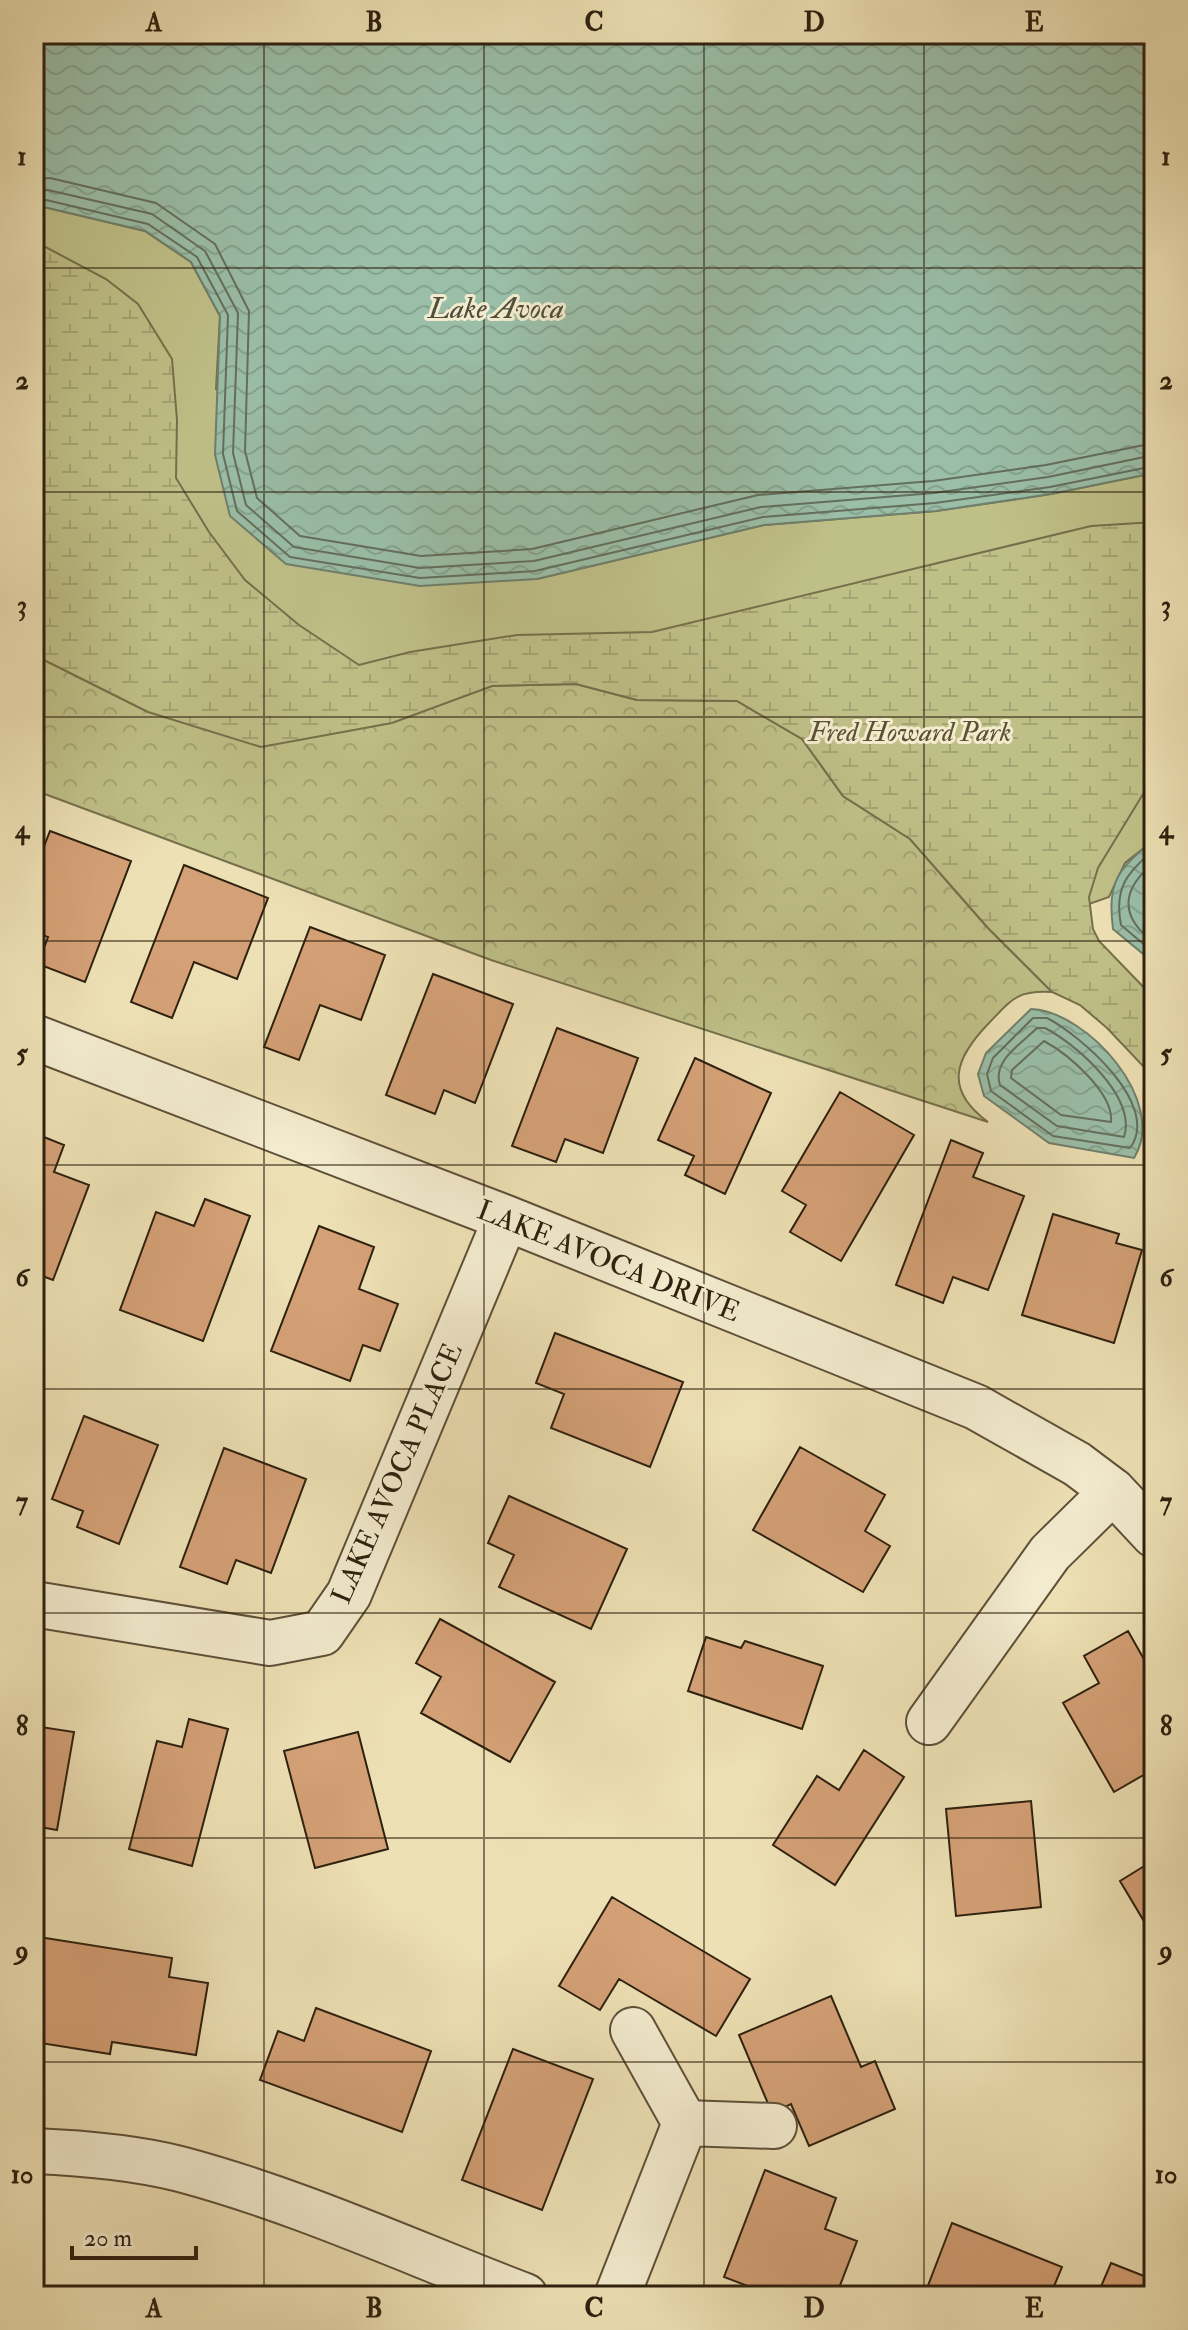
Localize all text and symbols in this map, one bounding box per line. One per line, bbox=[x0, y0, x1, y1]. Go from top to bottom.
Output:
text: A bbox=[145, 7, 163, 39]
text: B bbox=[365, 7, 383, 39]
text: C bbox=[584, 7, 604, 39]
text: D bbox=[803, 7, 825, 39]
text: E bbox=[1025, 7, 1044, 39]
text: 1 bbox=[17, 141, 27, 173]
text: 1 bbox=[1161, 141, 1171, 173]
water label: Lake Avoca bbox=[427, 290, 564, 327]
text: 2 bbox=[15, 365, 29, 397]
text: 2 bbox=[1159, 365, 1173, 397]
text: 3 bbox=[17, 590, 27, 622]
text: 3 bbox=[1161, 590, 1171, 622]
park label: Fred Howard Park bbox=[807, 715, 1011, 750]
text: 4 bbox=[14, 814, 31, 846]
text: 4 bbox=[1158, 814, 1175, 846]
text: 5 bbox=[16, 1038, 28, 1070]
text: 5 bbox=[1160, 1038, 1172, 1070]
street label: LAKE AVOCA DRIVE bbox=[472, 1193, 745, 1330]
text: 6 bbox=[15, 1262, 30, 1294]
text: 6 bbox=[1159, 1262, 1174, 1294]
street label: LAKE AVOCA PLACE bbox=[324, 1338, 471, 1610]
text: 7 bbox=[16, 1486, 28, 1518]
text: 7 bbox=[1160, 1486, 1172, 1518]
text: 8 bbox=[16, 1711, 28, 1743]
text: 8 bbox=[1160, 1711, 1172, 1743]
text: 9 bbox=[12, 1935, 29, 1967]
text: 9 bbox=[1156, 1935, 1173, 1967]
text: 10 bbox=[11, 2159, 33, 2191]
text: 10 bbox=[1155, 2159, 1177, 2191]
scale bar bbox=[72, 2210, 196, 2260]
text: 20 m bbox=[84, 2223, 133, 2254]
text: A bbox=[145, 2293, 163, 2325]
text: B bbox=[365, 2293, 383, 2325]
text: C bbox=[584, 2293, 604, 2325]
text: D bbox=[803, 2293, 825, 2325]
text: E bbox=[1025, 2293, 1044, 2325]

